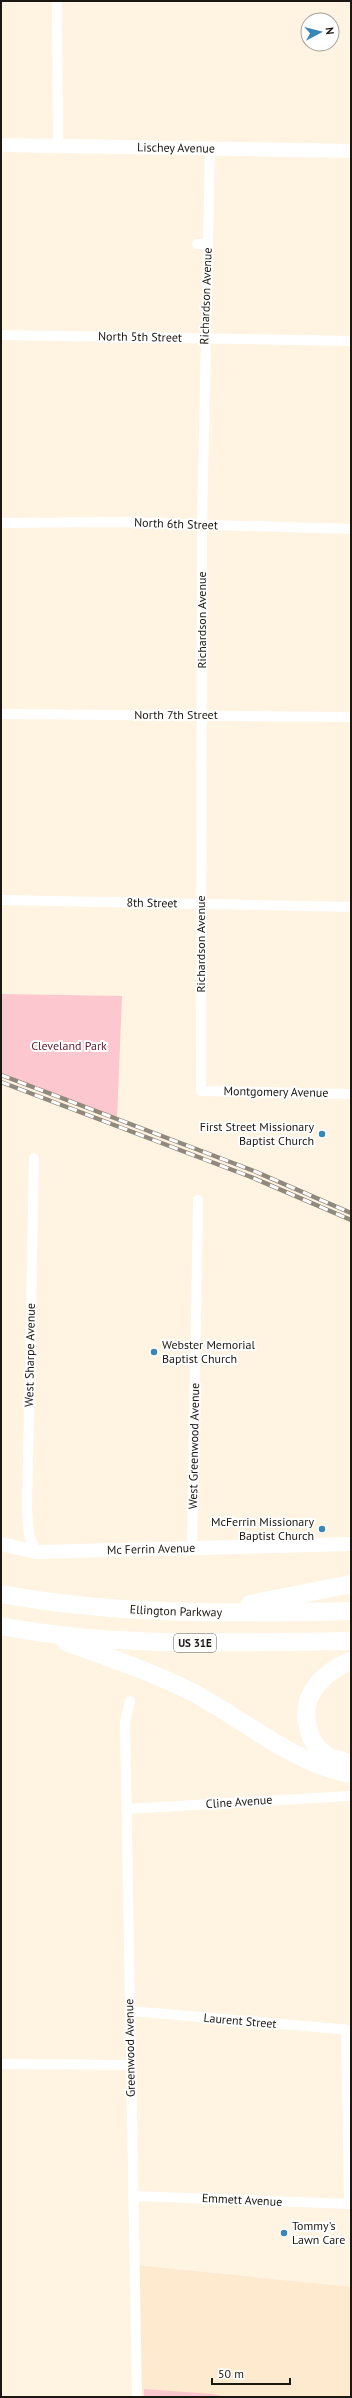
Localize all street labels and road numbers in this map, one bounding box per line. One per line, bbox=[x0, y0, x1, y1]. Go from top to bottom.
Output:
street label: Lischey Avenue bbox=[137, 139, 215, 156]
street label: Richardson Avenue bbox=[196, 247, 215, 345]
street label: North 5th Street bbox=[98, 328, 182, 345]
street label: North 6th Street bbox=[134, 515, 218, 532]
street label: Richardson Avenue bbox=[194, 571, 209, 669]
street label: North 7th Street bbox=[134, 707, 218, 722]
street label: 8th Street bbox=[126, 895, 178, 910]
street label: Richardson Avenue bbox=[193, 895, 208, 993]
street label: Montgomery Avenue bbox=[224, 1083, 328, 1100]
street label: West Sharpe Avenue bbox=[21, 1303, 38, 1407]
street label: West Greenwood Avenue bbox=[185, 1383, 202, 1509]
street label: Mc Ferrin Avenue bbox=[107, 1540, 195, 1557]
street label: Ellington Parkway bbox=[129, 1601, 223, 1620]
road number: US 31E bbox=[174, 1634, 216, 1652]
street label: Cline Avenue bbox=[205, 1792, 273, 1811]
street label: Greenwood Avenue bbox=[121, 1999, 138, 2097]
street label: Laurent Street bbox=[203, 2010, 277, 2031]
street label: Emmett Avenue bbox=[201, 2190, 283, 2209]

